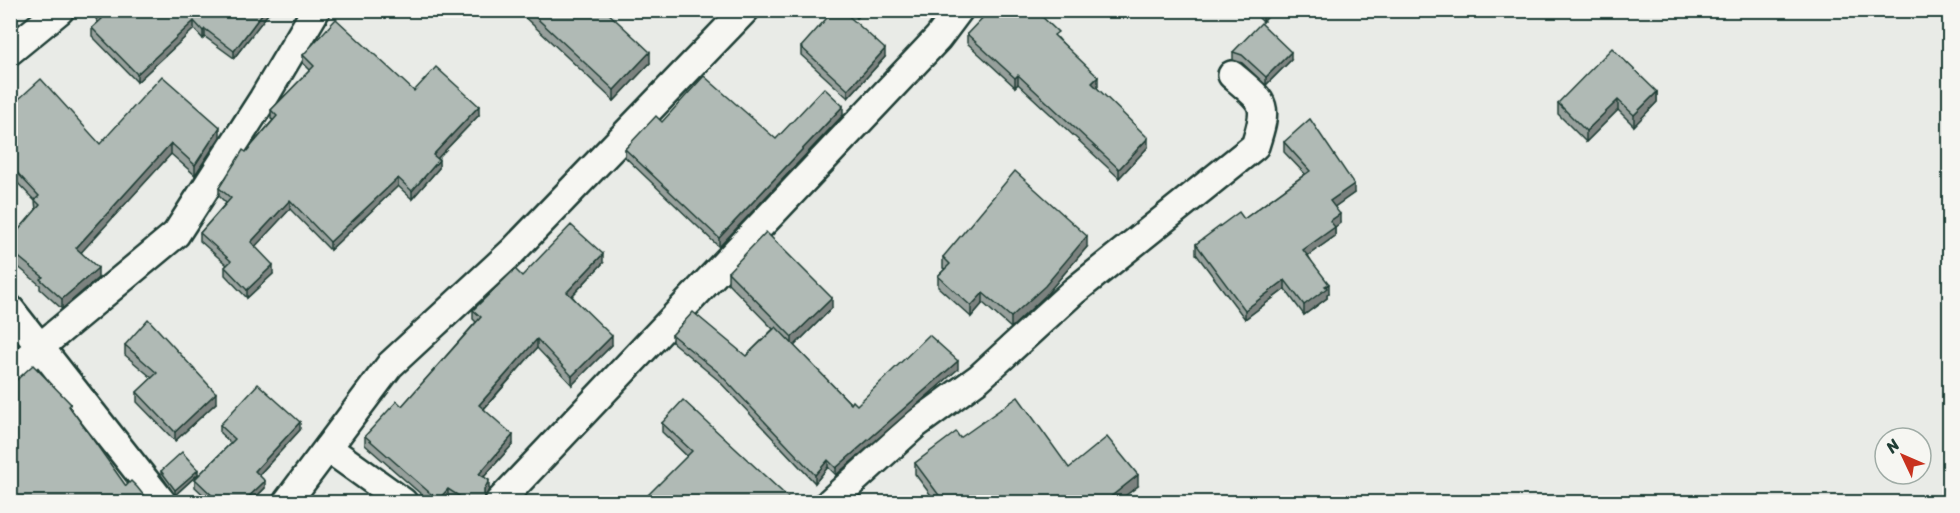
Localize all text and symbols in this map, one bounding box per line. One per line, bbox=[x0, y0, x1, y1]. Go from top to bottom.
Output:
north arrow bbox=[1873, 426, 1933, 486]
text: N bbox=[1878, 431, 1907, 461]

